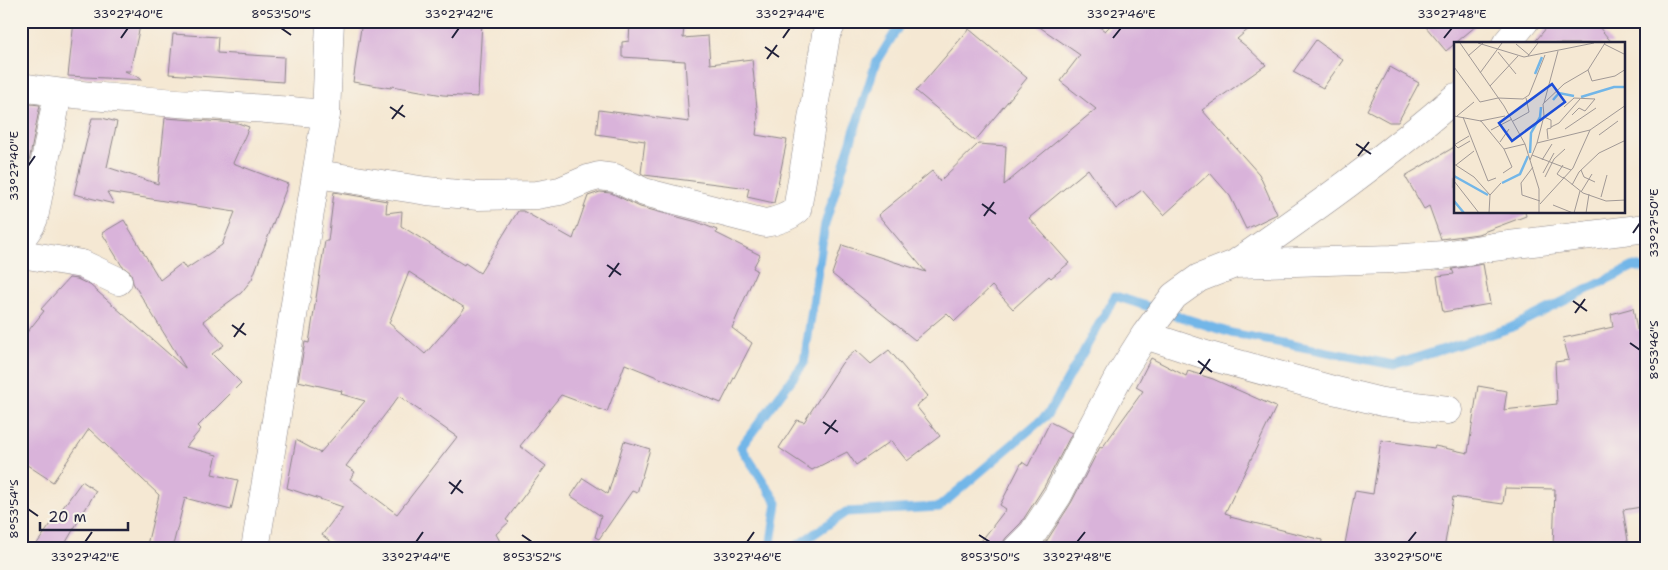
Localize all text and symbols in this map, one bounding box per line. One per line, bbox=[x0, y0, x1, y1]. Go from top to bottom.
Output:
text: 33°27'40"E bbox=[93, 6, 163, 22]
text: 8°53'50"S bbox=[251, 6, 311, 22]
text: 33°27'42"E bbox=[425, 6, 493, 22]
text: 33°27'44"E bbox=[755, 6, 825, 22]
text: 33°27'46"E bbox=[1087, 6, 1155, 22]
text: 33°27'48"E bbox=[1417, 6, 1487, 22]
inset map bbox=[1454, 42, 1626, 214]
text: 33°27'40"E bbox=[6, 131, 22, 201]
text: 33°27'50"E bbox=[1646, 188, 1662, 258]
text: 8°53'46"S bbox=[1646, 320, 1662, 380]
text: 8°53'54"S bbox=[6, 479, 22, 539]
scale bar bbox=[40, 500, 128, 532]
text: 20 m bbox=[48, 507, 87, 527]
text: 33°27'42"E bbox=[51, 549, 119, 565]
text: 33°27'44"E bbox=[381, 549, 451, 565]
text: 8°53'52"S bbox=[503, 549, 562, 565]
text: 33°27'46"E bbox=[713, 549, 781, 565]
text: 8°53'50"S bbox=[960, 549, 1020, 565]
text: 33°27'48"E bbox=[1042, 549, 1112, 565]
text: 33°27'50"E bbox=[1373, 549, 1443, 565]

